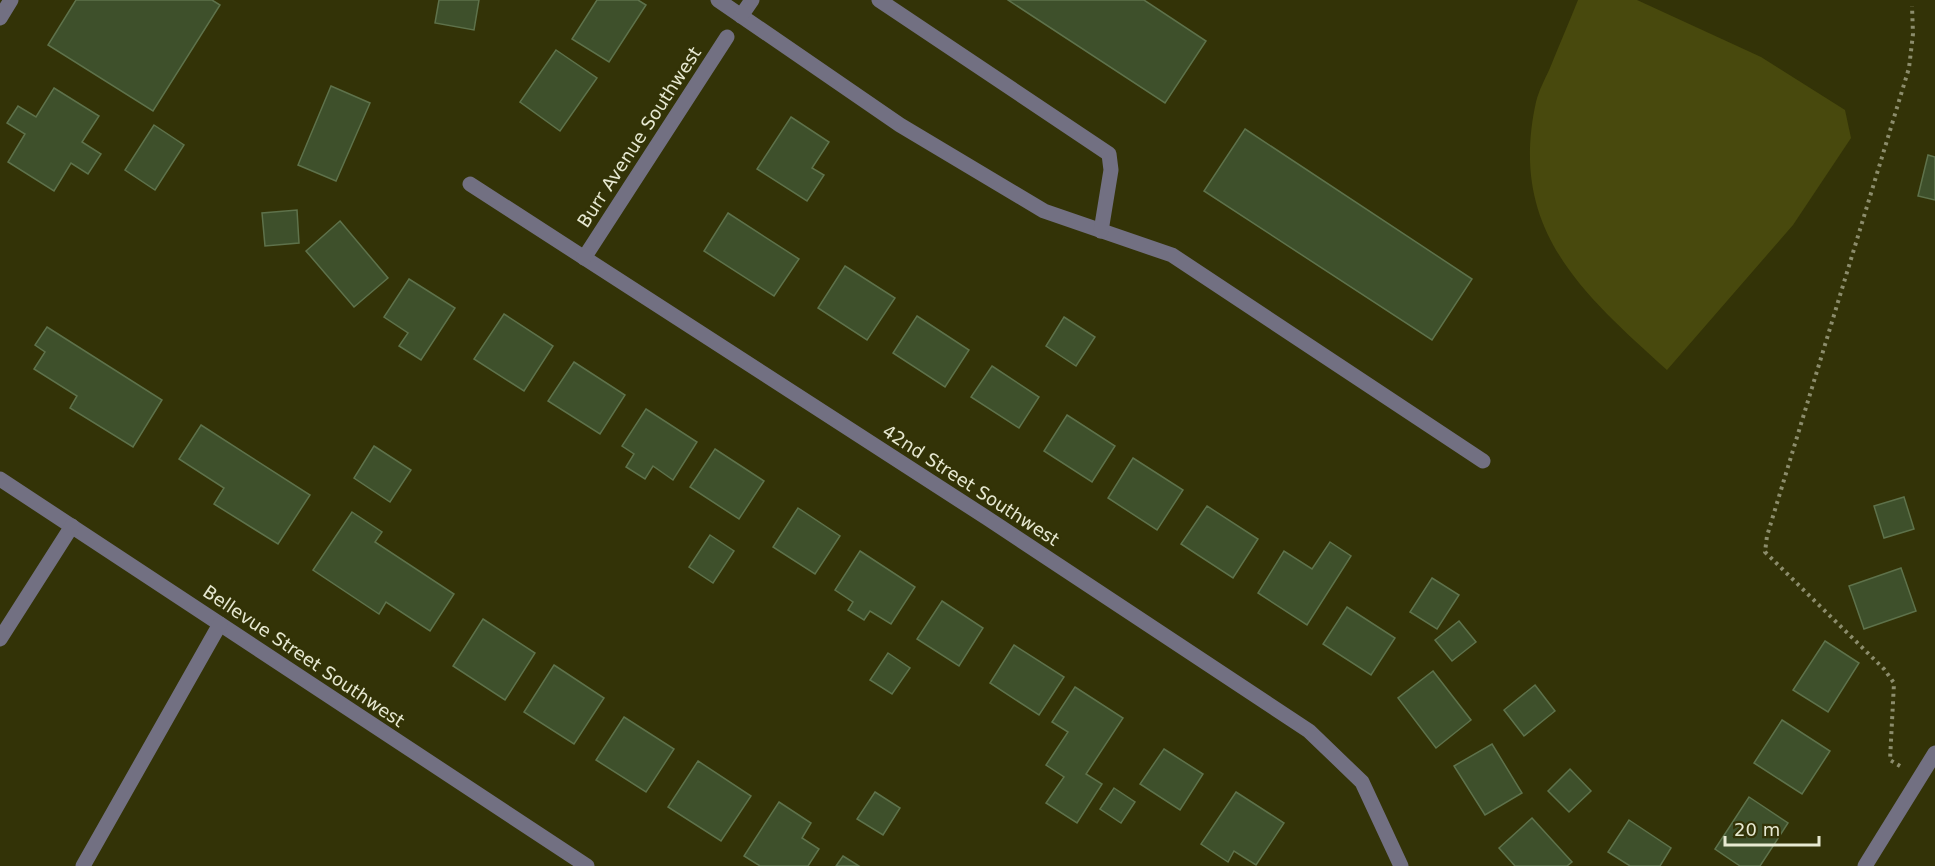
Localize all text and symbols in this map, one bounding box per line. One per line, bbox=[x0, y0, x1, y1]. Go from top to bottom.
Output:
street label: Burr Avenue Southwest bbox=[573, 43, 705, 231]
street label: 42nd Street Southwest bbox=[879, 420, 1063, 550]
street label: Bellevue Street Southwest bbox=[199, 581, 409, 731]
scale bar bbox=[1725, 809, 1820, 847]
text: 20 m bbox=[1734, 819, 1780, 840]

